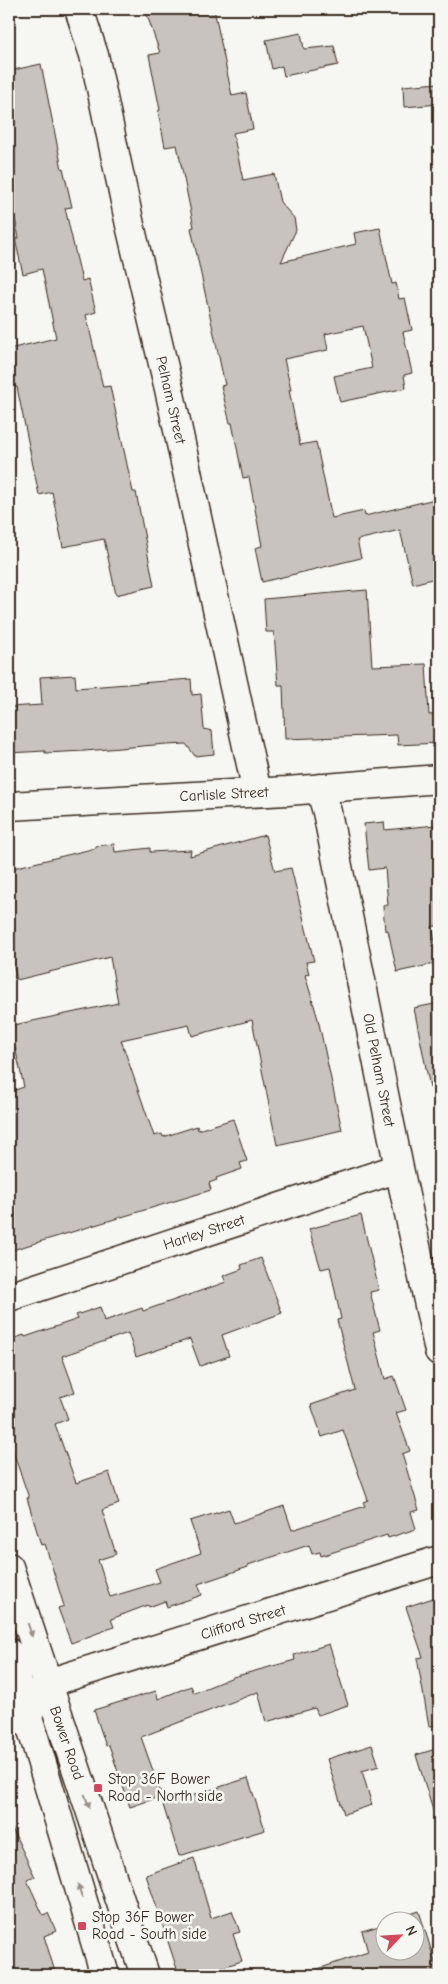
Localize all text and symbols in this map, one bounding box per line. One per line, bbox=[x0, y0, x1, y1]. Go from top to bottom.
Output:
street label: Pelham Street bbox=[152, 354, 190, 446]
street label: Carlisle Street bbox=[179, 783, 270, 805]
street label: Old Pelham Street bbox=[359, 1012, 399, 1129]
street label: Harley Street bbox=[161, 1210, 248, 1254]
street label: Clifford Street bbox=[198, 1600, 288, 1643]
one-way arrow bbox=[27, 1623, 34, 1638]
street label: Bower Road bbox=[46, 1704, 88, 1782]
place label: Stop 36F Bower Road - North side bbox=[108, 1770, 223, 1805]
marker: Stop 36F Bower Road - North side bbox=[92, 1782, 104, 1794]
one-way arrow bbox=[83, 1794, 91, 1809]
one-way arrow bbox=[75, 1884, 83, 1899]
place label: Stop 36F Bower Road - South side bbox=[92, 1908, 207, 1943]
north arrow bbox=[376, 1912, 426, 1962]
marker: Stop 36F Bower Road - South side bbox=[76, 1920, 88, 1932]
text: N bbox=[402, 1923, 421, 1938]

